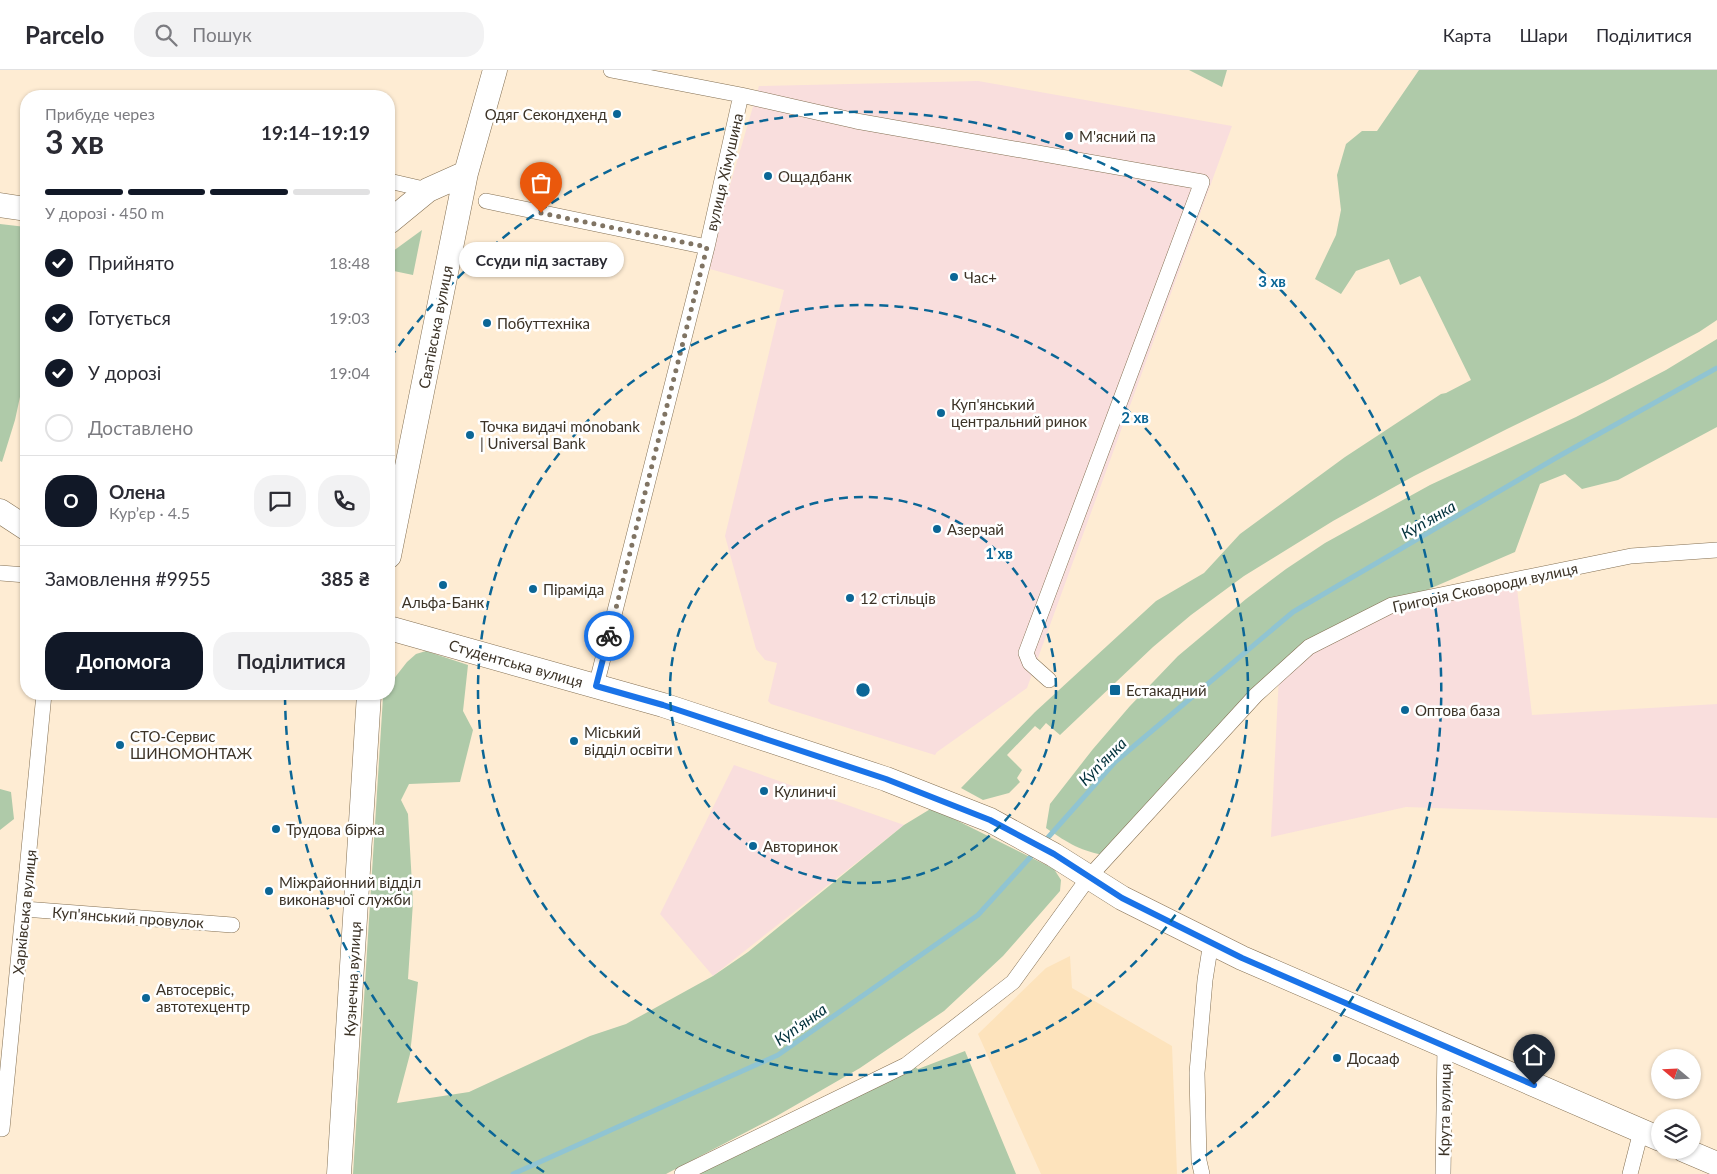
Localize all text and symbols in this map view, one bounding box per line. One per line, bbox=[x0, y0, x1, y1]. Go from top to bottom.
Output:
search box bbox=[134, 12, 484, 57]
text: Parcelo bbox=[25, 20, 104, 49]
icon: search bbox=[152, 21, 180, 49]
text: Пошук bbox=[192, 23, 252, 46]
text: Карта bbox=[1443, 24, 1491, 46]
text: Шари bbox=[1519, 24, 1568, 46]
text: Поділитися bbox=[1596, 24, 1692, 46]
text: Прибуде через bbox=[45, 104, 155, 123]
place label: Одяг Секондхенд bbox=[485, 105, 607, 123]
marker: Одяг Секондхенд bbox=[611, 108, 623, 120]
street label: вулиця Хімушина bbox=[702, 111, 746, 233]
text: 19:14–19:19 bbox=[261, 121, 370, 144]
text: 3 хв bbox=[45, 122, 104, 161]
place label: М'ясний па bbox=[1079, 127, 1156, 145]
marker: М'ясний па bbox=[1063, 130, 1075, 142]
pin bbox=[520, 162, 562, 213]
place label: Ощадбанк bbox=[778, 167, 852, 185]
icon: bag bbox=[527, 169, 555, 197]
marker: Ощадбанк bbox=[762, 170, 774, 182]
text: У дорозі · 450 m bbox=[45, 203, 164, 222]
callout: Ссуди під заставу bbox=[458, 243, 624, 278]
icon: check bbox=[45, 249, 73, 277]
text: Ссуди під заставу bbox=[476, 250, 607, 269]
text: Прийнято bbox=[88, 251, 174, 274]
text: 18:48 bbox=[329, 253, 370, 272]
street label: Сватівська вулиця bbox=[414, 264, 456, 390]
place label: Час+ bbox=[964, 268, 997, 286]
marker: Час+ bbox=[948, 271, 960, 283]
text: 3 хв bbox=[1258, 272, 1286, 290]
icon: check bbox=[45, 304, 73, 332]
text: Готується bbox=[88, 306, 171, 329]
text: 19:03 bbox=[329, 308, 370, 327]
place label: Побуттехніка bbox=[497, 314, 590, 332]
marker: Побуттехніка bbox=[481, 317, 493, 329]
icon: check bbox=[45, 359, 73, 387]
text: У дорозі bbox=[88, 361, 161, 384]
text: 19:04 bbox=[329, 363, 370, 382]
place label: Куп'янський центральний ринок bbox=[951, 395, 1087, 430]
marker: Куп'янський центральний ринок bbox=[935, 407, 947, 419]
text: 2 хв bbox=[1121, 408, 1149, 426]
text: Доставлено bbox=[88, 416, 193, 439]
place label: Точка видачі monobank | Universal Bank bbox=[480, 417, 640, 452]
marker: Точка видачі monobank | Universal Bank bbox=[464, 429, 476, 441]
button: chat bbox=[254, 475, 306, 527]
button: phone bbox=[318, 475, 370, 527]
text: Олена bbox=[109, 480, 165, 503]
text: О bbox=[63, 489, 79, 512]
water label: Куп'янка bbox=[1397, 496, 1459, 542]
text: Кур’єр · 4.5 bbox=[109, 503, 190, 522]
place label: Азерчай bbox=[947, 520, 1004, 538]
marker: Азерчай bbox=[931, 523, 943, 535]
text: 1 хв bbox=[985, 544, 1013, 562]
street label: Григорія Сковороди вулиця bbox=[1391, 559, 1579, 615]
text: Замовлення #9955 bbox=[45, 567, 211, 590]
text: 385 ₴ bbox=[321, 567, 370, 590]
marker: Альфа-Банк bbox=[437, 579, 449, 591]
place label: Піраміда bbox=[543, 580, 604, 598]
marker: Піраміда bbox=[527, 583, 539, 595]
place label: 12 стільців bbox=[860, 589, 936, 607]
marker: 12 стільців bbox=[844, 592, 856, 604]
place label: Альфа-Банк bbox=[402, 593, 485, 611]
courier bbox=[584, 611, 634, 661]
icon: bike bbox=[595, 622, 623, 650]
button: Допомога bbox=[45, 632, 203, 690]
button: Поділитися bbox=[213, 632, 370, 690]
street label: Студентська вулиця bbox=[447, 635, 585, 691]
centre of rings bbox=[854, 681, 872, 699]
place label: Естакадний bbox=[1126, 681, 1207, 699]
marker: Естакадний bbox=[1108, 683, 1122, 697]
place label: Оптова база bbox=[1415, 701, 1500, 719]
marker: Оптова база bbox=[1399, 704, 1411, 716]
place label: Міський відділ освіти bbox=[584, 723, 673, 758]
place label: СТО-Сервис ШИНОМОНТАЖ bbox=[130, 727, 252, 762]
water label: Куп'янка bbox=[1074, 733, 1130, 789]
marker: Міський відділ освіти bbox=[568, 735, 580, 747]
marker: СТО-Сервис ШИНОМОНТАЖ bbox=[114, 739, 126, 751]
place label: Кулиничі bbox=[774, 782, 836, 800]
marker: Кулиничі bbox=[758, 785, 770, 797]
place label: Трудова біржа bbox=[286, 820, 385, 838]
marker: Трудова біржа bbox=[270, 823, 282, 835]
place label: Авторинок bbox=[763, 837, 838, 855]
marker: Авторинок bbox=[747, 840, 759, 852]
street label: Харківська вулиця bbox=[8, 848, 40, 976]
place label: Міжрайонний відділ виконавчої служби bbox=[279, 873, 421, 908]
marker: Міжрайонний відділ виконавчої служби bbox=[263, 885, 275, 897]
street label: Куп'янський провулок bbox=[52, 903, 205, 931]
street label: Кузнечна вулиця bbox=[340, 921, 364, 1037]
place label: Автосервіс, автотехцентр bbox=[156, 980, 250, 1015]
marker: Автосервіс, автотехцентр bbox=[140, 992, 152, 1004]
water label: Куп'янка bbox=[770, 999, 830, 1049]
pin bbox=[1513, 1034, 1555, 1085]
icon: home bbox=[1520, 1041, 1548, 1069]
place label: Досааф bbox=[1347, 1049, 1400, 1067]
north arrow bbox=[1651, 1049, 1701, 1099]
map controls bbox=[1651, 1049, 1701, 1159]
marker: Досааф bbox=[1331, 1052, 1343, 1064]
street label: Крута вулиця bbox=[1434, 1063, 1454, 1157]
button: layers bbox=[1651, 1109, 1701, 1159]

